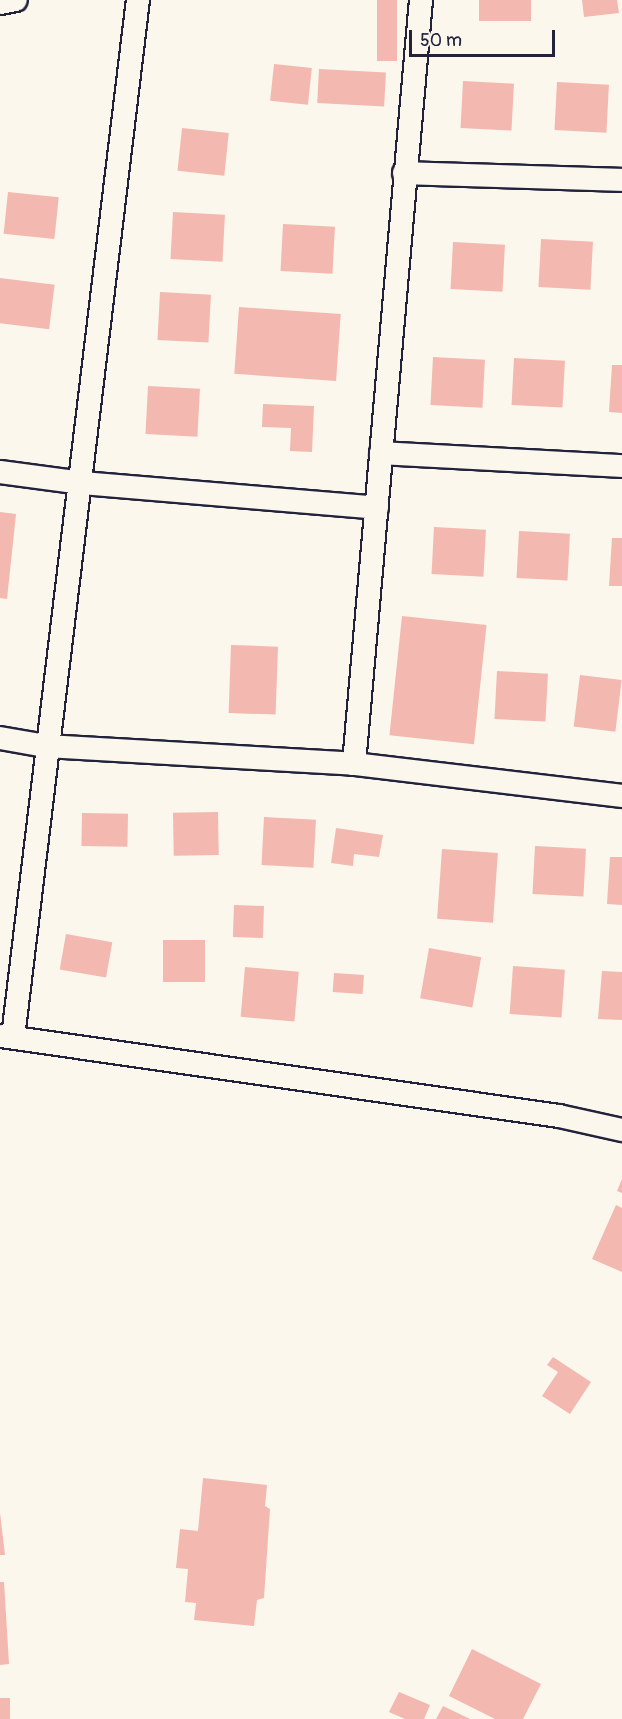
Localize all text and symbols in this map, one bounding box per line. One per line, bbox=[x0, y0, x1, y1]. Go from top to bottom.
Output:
scale bar bbox=[412, 18, 558, 56]
text: 50 m bbox=[420, 29, 462, 52]

